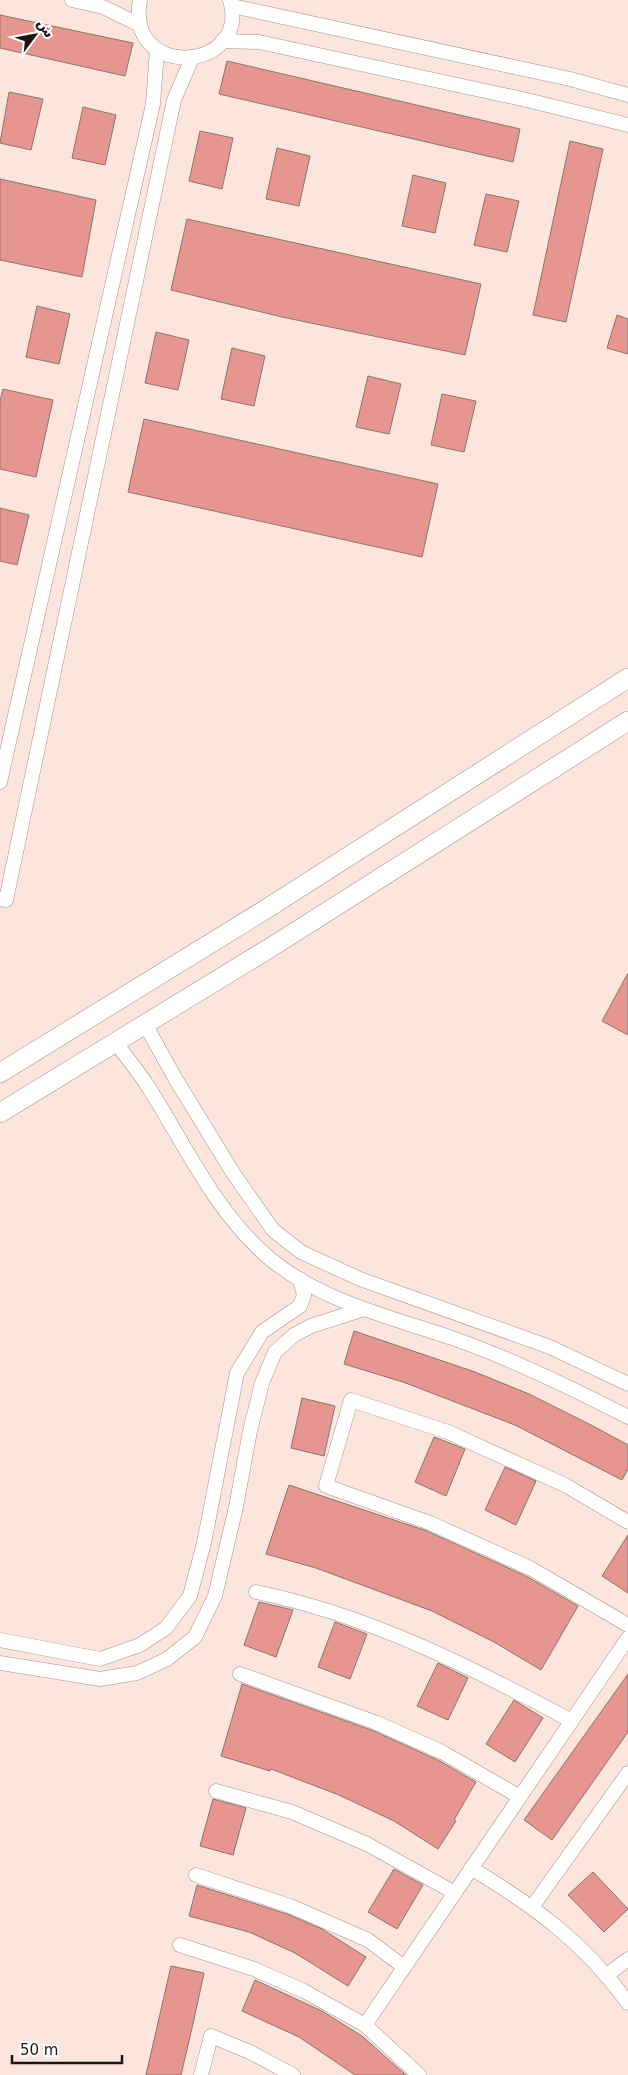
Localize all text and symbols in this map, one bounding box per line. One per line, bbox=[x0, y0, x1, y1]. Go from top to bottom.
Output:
north arrow bbox=[10, 10, 60, 60]
text: ش bbox=[34, 16, 58, 41]
scale bar bbox=[12, 2032, 122, 2064]
text: 50 m bbox=[20, 2041, 58, 2059]

